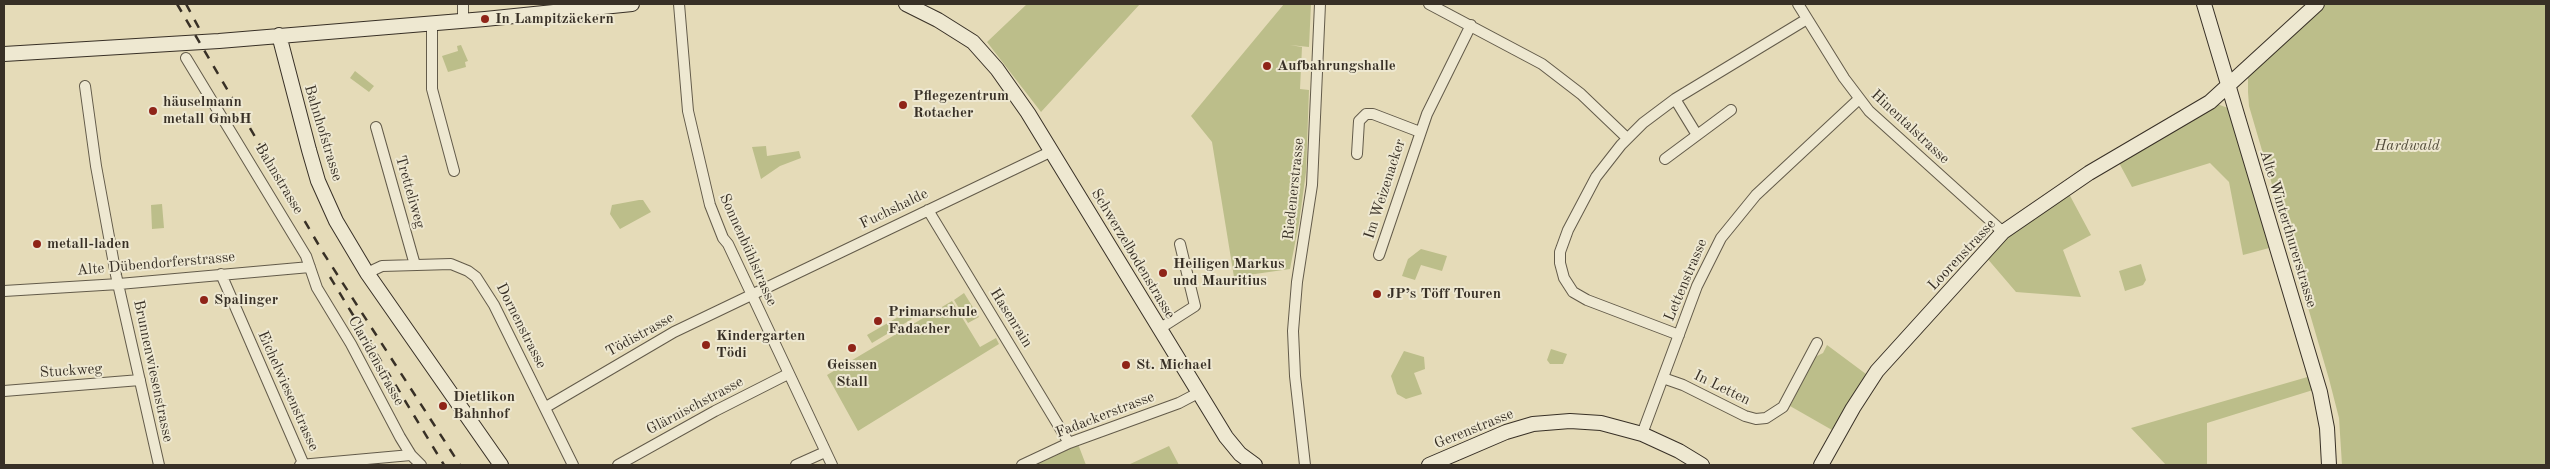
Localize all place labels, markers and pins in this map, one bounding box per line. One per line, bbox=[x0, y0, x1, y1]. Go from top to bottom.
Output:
place label: In Lampitzäckern bbox=[495, 10, 614, 28]
marker: In Lampitzäckern bbox=[479, 13, 491, 25]
place label: Aufbahrungshalle bbox=[1277, 57, 1396, 75]
marker: Aufbahrungshalle bbox=[1261, 60, 1273, 72]
place label: Pflegezentrum Rotacher bbox=[913, 87, 1009, 122]
place label: häuselmann metall GmbH bbox=[163, 93, 252, 128]
marker: Pflegezentrum Rotacher bbox=[897, 99, 909, 111]
marker: häuselmann metall GmbH bbox=[147, 105, 159, 117]
place label: metall-laden bbox=[47, 235, 130, 253]
marker: metall-laden bbox=[31, 238, 43, 250]
place label: Heiligen Markus und Mauritius bbox=[1173, 255, 1284, 290]
marker: Heiligen Markus und Mauritius bbox=[1157, 267, 1169, 279]
place label: JP’s Töff Touren bbox=[1387, 285, 1501, 303]
marker: JP’s Töff Touren bbox=[1371, 288, 1383, 300]
place label: Spalinger bbox=[214, 291, 278, 309]
marker: Spalinger bbox=[198, 294, 210, 306]
place label: Primarschule Fadacher bbox=[888, 303, 977, 338]
marker: Primarschule Fadacher bbox=[872, 315, 884, 327]
place label: Kindergarten Tödi bbox=[716, 327, 805, 362]
marker: Kindergarten Tödi bbox=[700, 339, 712, 351]
marker: Geissen Stall bbox=[846, 342, 858, 354]
place label: Geissen Stall bbox=[827, 356, 877, 391]
place label: St. Michael bbox=[1136, 356, 1212, 374]
marker: St. Michael bbox=[1120, 359, 1132, 371]
place label: Dietlikon Bahnhof bbox=[453, 388, 515, 423]
marker: Dietlikon Bahnhof bbox=[437, 400, 449, 412]

